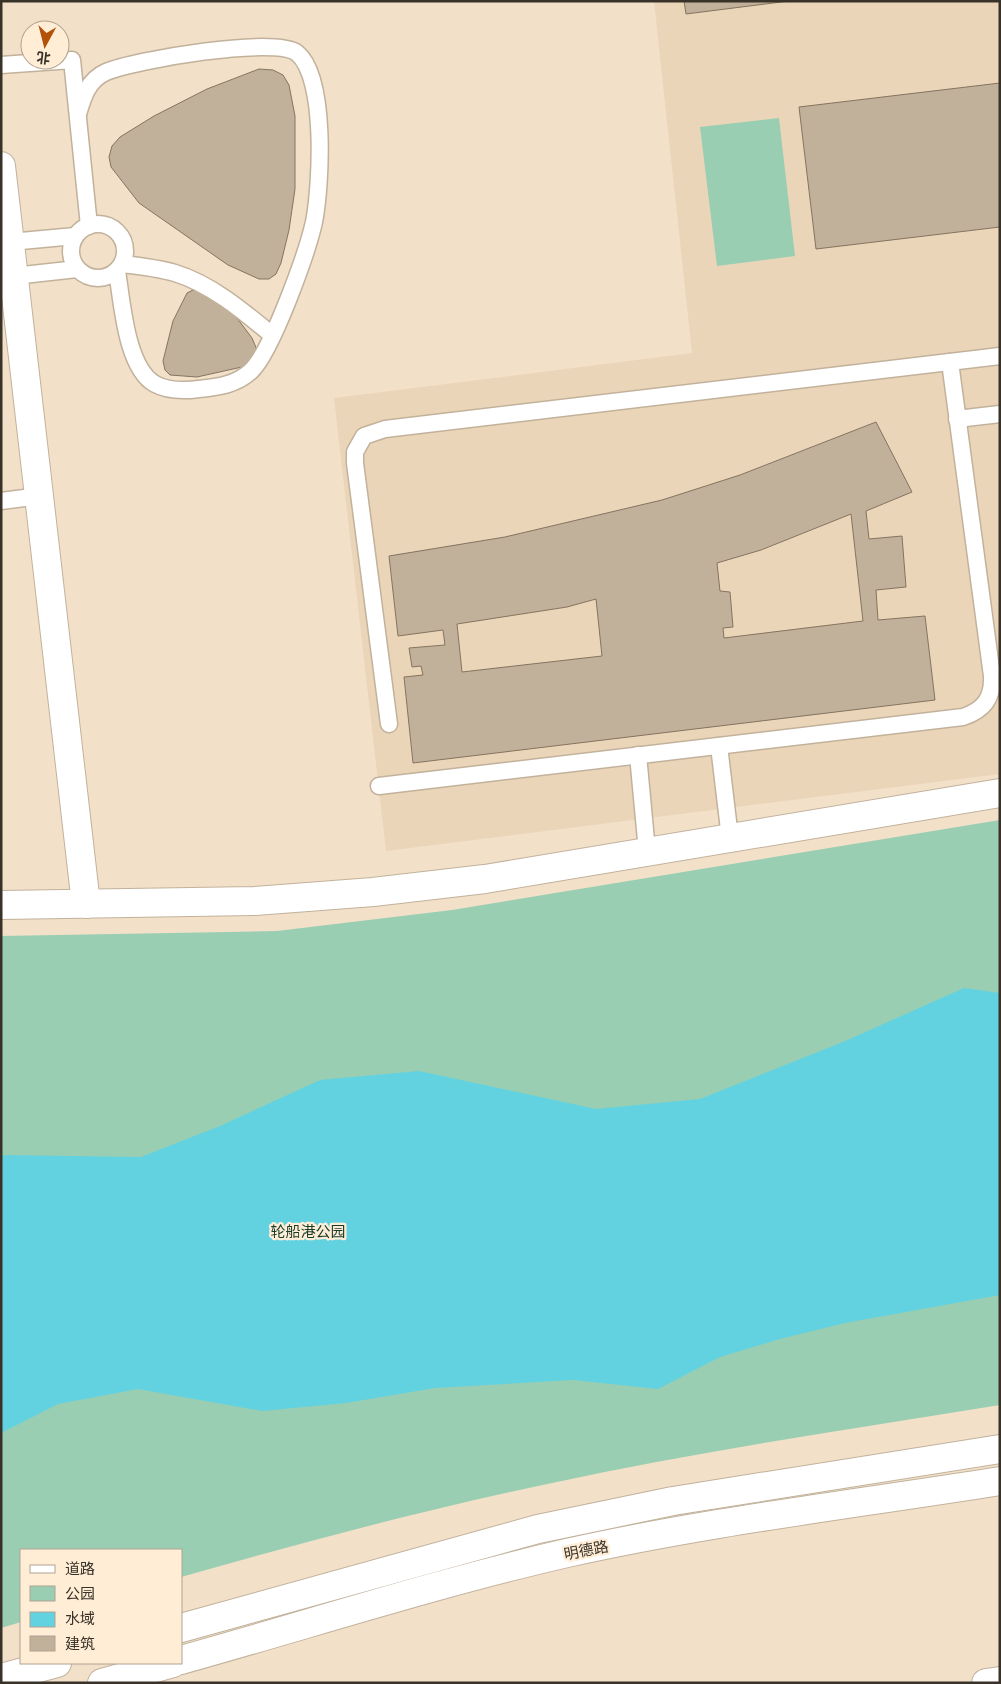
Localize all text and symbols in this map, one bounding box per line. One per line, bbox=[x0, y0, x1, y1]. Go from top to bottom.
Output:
north arrow bbox=[20, 20, 70, 70]
text: 北 bbox=[35, 48, 51, 68]
park label: 轮船港公园 bbox=[270, 1222, 346, 1241]
street label: 明德路 bbox=[562, 1536, 610, 1564]
legend bbox=[20, 1549, 182, 1664]
text: 道路 bbox=[65, 1559, 95, 1578]
text: 公园 bbox=[65, 1584, 95, 1603]
text: 水域 bbox=[65, 1609, 95, 1628]
text: 建筑 bbox=[65, 1634, 95, 1653]

